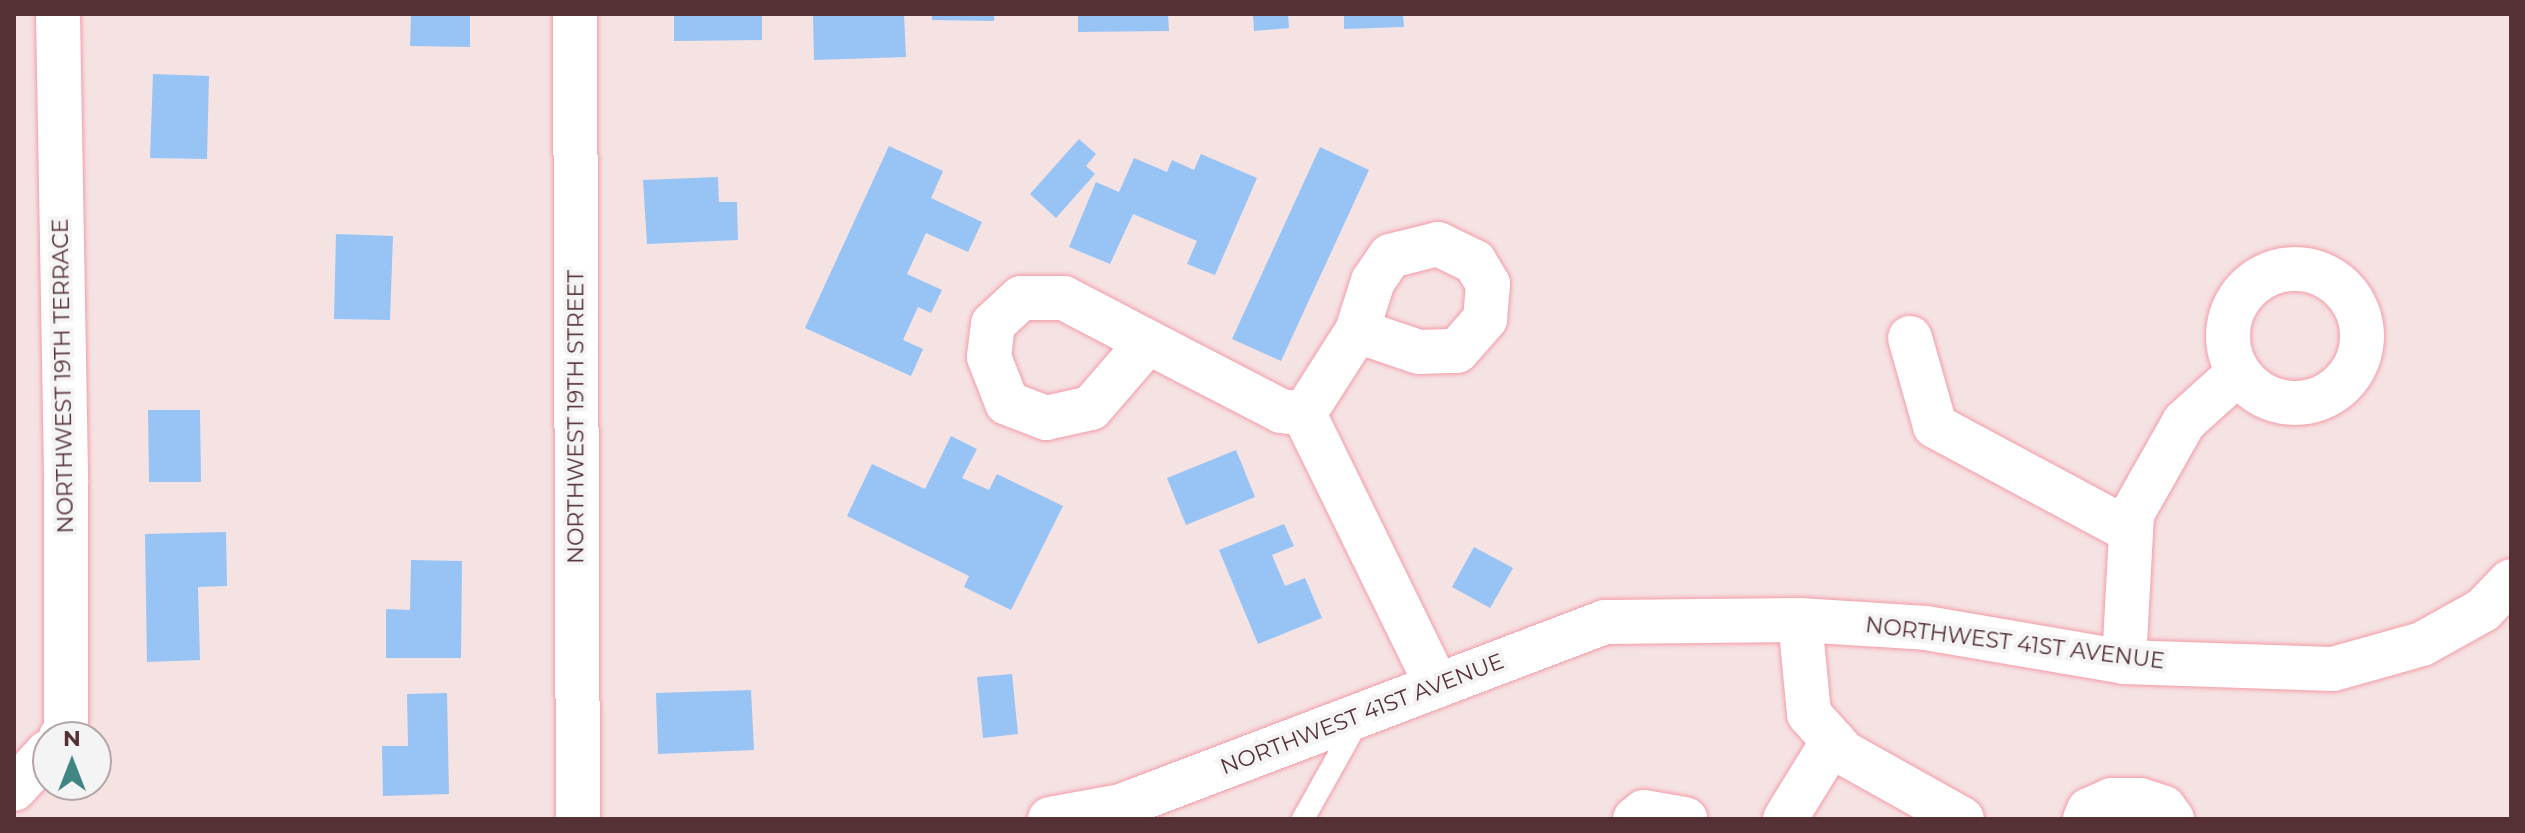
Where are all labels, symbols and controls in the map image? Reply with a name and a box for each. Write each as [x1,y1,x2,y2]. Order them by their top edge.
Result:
street label: NORTHWEST 19TH TERRACE [47,218,79,534]
street label: NORTHWEST 19TH STREET [563,270,589,564]
street label: NORTHWEST 41ST AVENUE [1864,612,2166,674]
street label: NORTHWEST 41ST AVENUE [1217,648,1507,780]
north arrow [32,721,112,801]
text: N [63,725,81,752]

